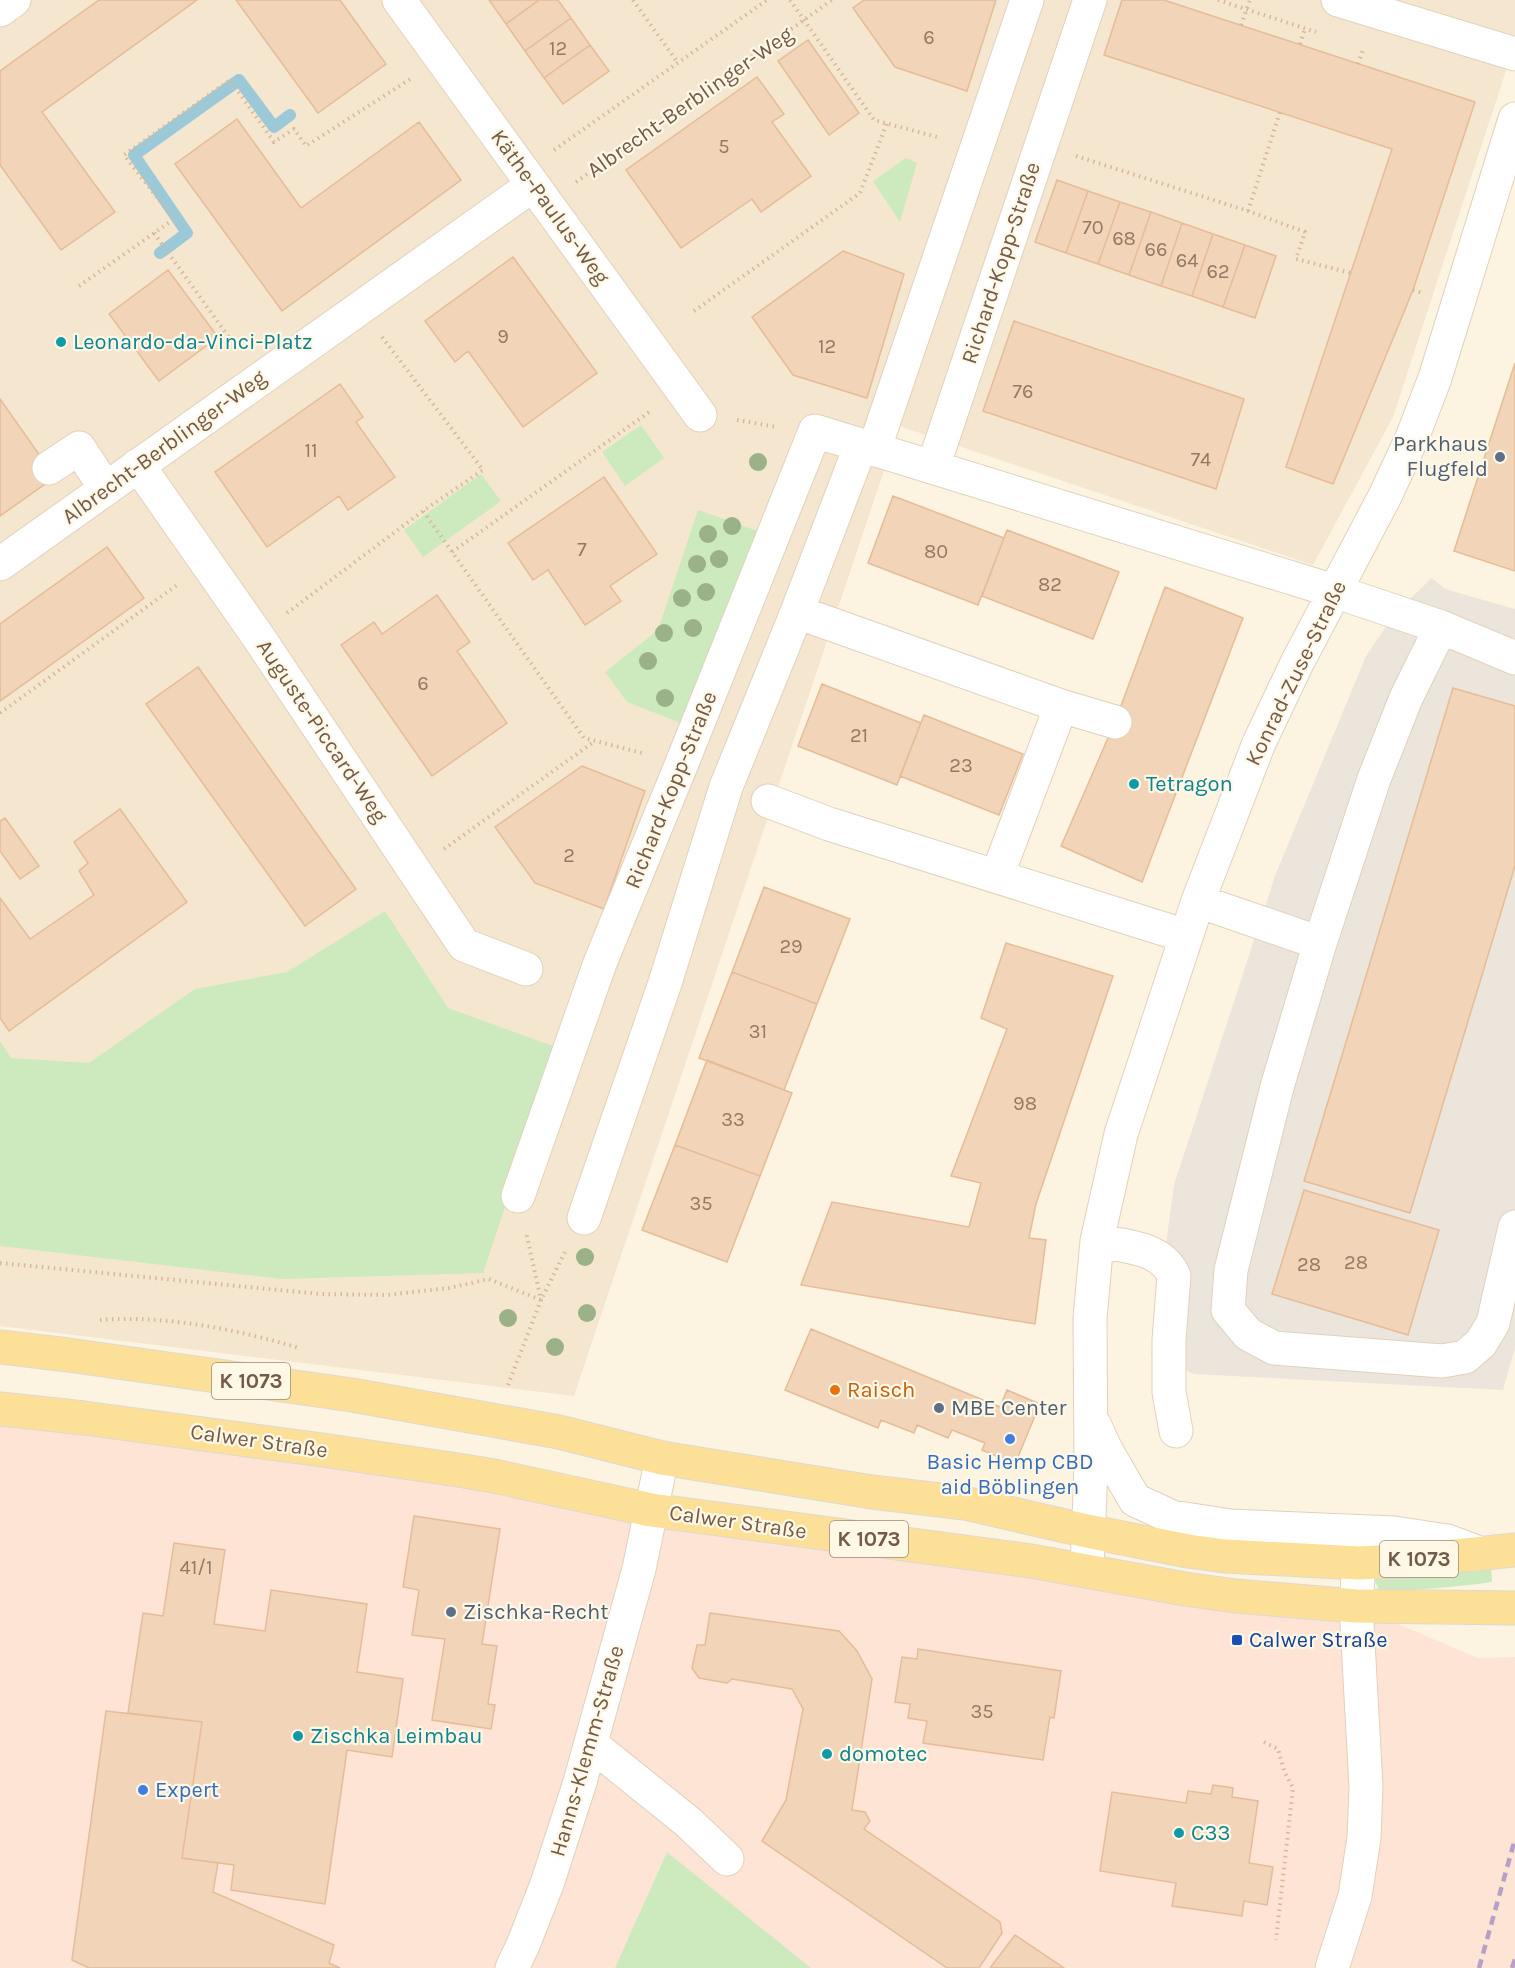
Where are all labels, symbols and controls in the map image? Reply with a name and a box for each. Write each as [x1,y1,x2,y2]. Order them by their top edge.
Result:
street label: Albrecht-Berblinger-Weg [582,21,799,183]
house number: 6 [923,26,935,49]
house number: 12 [549,37,567,60]
street label: Käthe-Paulus-Weg [485,125,615,290]
house number: 5 [718,135,730,158]
street label: Richard-Kopp-Straße [956,159,1046,367]
house number: 70 [1082,216,1104,239]
house number: 68 [1112,227,1136,250]
house number: 66 [1145,238,1167,261]
house number: 64 [1176,249,1198,272]
house number: 62 [1206,260,1230,283]
house number: 9 [497,325,509,348]
place label: Leonardo-da-Vinci-Platz [73,329,312,355]
marker: Leonardo-da-Vinci-Platz [54,335,68,349]
house number: 12 [818,335,836,358]
street label: Albrecht-Berblinger-Weg [57,364,271,530]
house number: 76 [1013,380,1033,403]
place label: Parkhaus Flugfeld [1393,431,1488,482]
house number: 11 [304,439,318,462]
house number: 74 [1191,448,1211,471]
marker: Parkhaus Flugfeld [1493,450,1507,464]
house number: 7 [577,538,587,561]
house number: 80 [924,540,948,563]
house number: 82 [1038,573,1062,596]
street label: Konrad-Zuse-Straße [1240,576,1352,770]
street label: Auguste-Piccard-Weg [251,634,393,828]
house number: 6 [417,672,429,695]
street label: Richard-Kopp-Straße [619,687,723,893]
house number: 21 [850,724,868,747]
house number: 23 [949,754,973,777]
place label: Tetragon [1146,771,1233,797]
marker: Tetragon [1127,777,1141,791]
house number: 2 [563,844,575,867]
house number: 29 [779,935,803,958]
house number: 31 [749,1020,767,1043]
house number: 98 [1013,1092,1037,1115]
house number: 33 [721,1108,745,1131]
house number: 35 [689,1192,713,1215]
house number: 28 [1344,1251,1368,1274]
house number: 28 [1297,1253,1321,1276]
road number: K 1073 [212,1363,290,1399]
place label: Raisch [847,1377,915,1403]
marker: Raisch [828,1383,842,1397]
place label: MBE Center [951,1395,1067,1421]
marker: MBE Center [932,1401,946,1415]
street label: Calwer Straße [189,1418,329,1464]
marker: Basic Hemp CBD aid Böblingen [1003,1432,1017,1446]
place label: Basic Hemp CBD aid Böblingen [927,1449,1093,1500]
street label: Calwer Straße [668,1499,808,1545]
road number: K 1073 [830,1521,908,1557]
road number: K 1073 [1380,1541,1458,1577]
house number: 41/1 [179,1556,213,1579]
place label: Zischka-Recht [463,1599,609,1625]
marker: Zischka-Recht [444,1605,458,1619]
place label: Calwer Straße [1249,1627,1388,1653]
marker: Calwer Straße [1230,1633,1244,1647]
street label: Hanns-Klemm-Straße [544,1642,630,1860]
house number: 35 [970,1700,994,1723]
place label: Zischka Leimbau [310,1723,483,1749]
marker: Zischka Leimbau [291,1729,305,1743]
place label: domotec [839,1741,928,1767]
marker: domotec [820,1747,834,1761]
place label: Expert [155,1777,219,1803]
marker: Expert [136,1783,150,1797]
place label: C33 [1191,1820,1230,1846]
marker: C33 [1172,1826,1186,1840]

